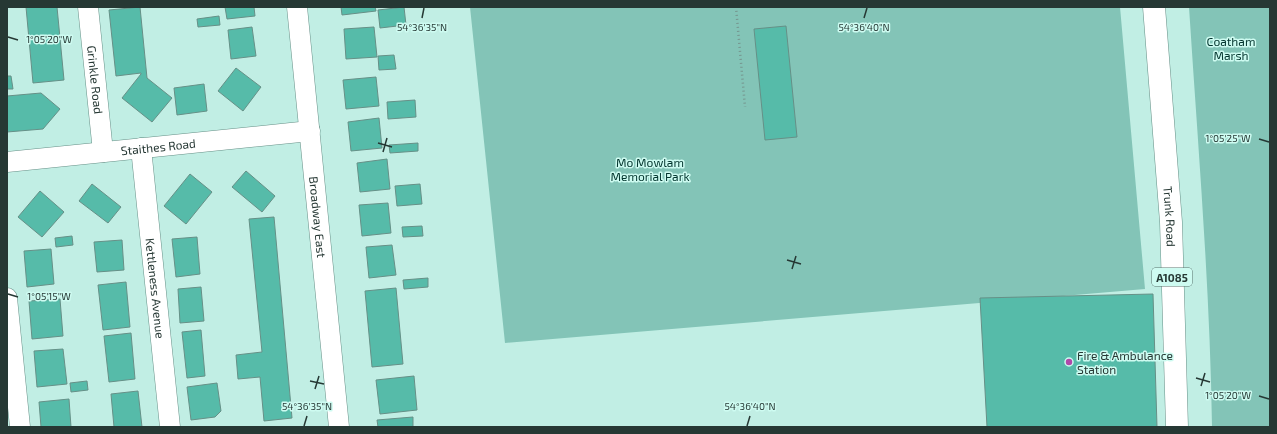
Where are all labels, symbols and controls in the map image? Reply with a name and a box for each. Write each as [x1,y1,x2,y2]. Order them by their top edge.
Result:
text: 54°36'35"N [397,21,447,33]
text: 54°36'40"N [838,21,890,33]
text: 1°05'20"W [26,33,72,45]
park label: Coatham Marsh [1207,34,1255,62]
street label: Grinkle Road [85,45,106,115]
text: 1°05'25"W [1205,132,1251,144]
street label: Staithes Road [120,136,196,157]
park label: Mo Mowlam Memorial Park [610,155,690,183]
street label: Broadway East [307,176,329,259]
street label: Trunk Road [1161,185,1179,247]
street label: Kettleness Avenue [143,237,168,339]
road number: A1085 [1152,268,1192,286]
text: 1°05'15"W [27,290,71,302]
place label: Fire & Ambulance Station [1077,348,1173,376]
marker: Fire & Ambulance Station [1064,357,1074,367]
text: 1°05'20"W [1205,389,1251,401]
text: 54°36'35"N [282,400,332,412]
text: 54°36'40"N [724,400,776,412]

